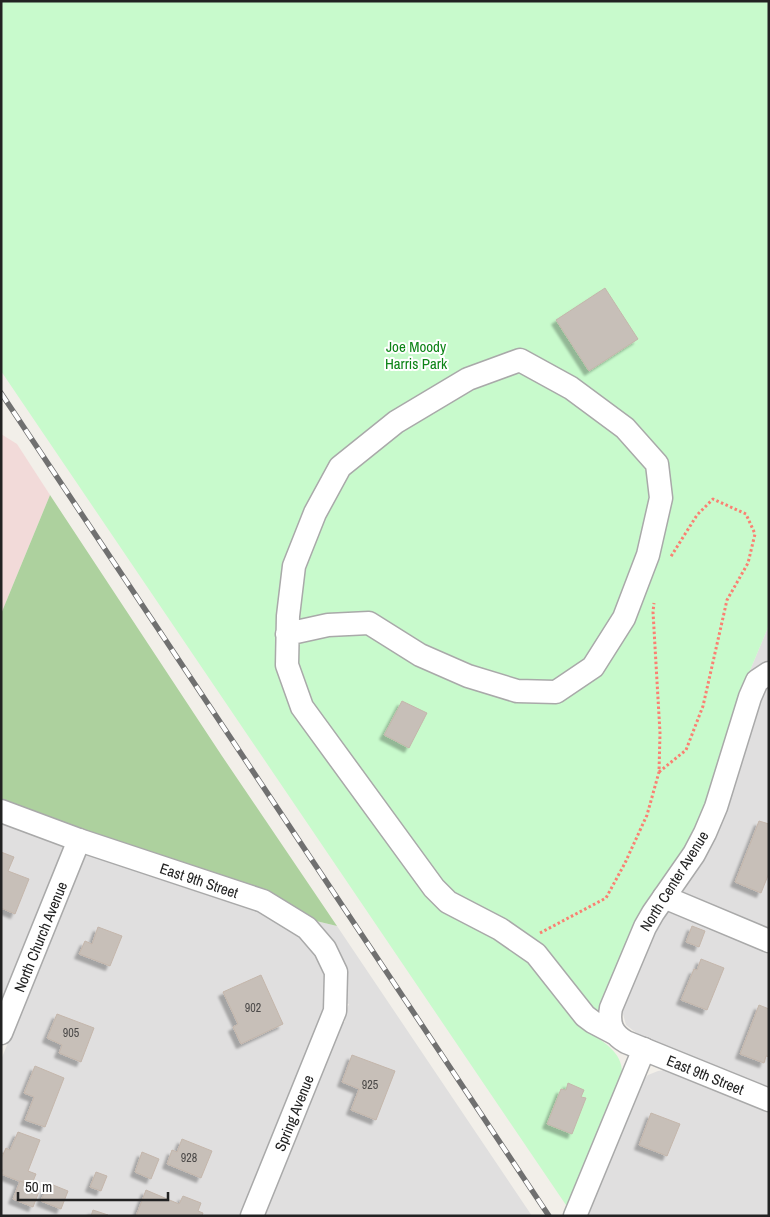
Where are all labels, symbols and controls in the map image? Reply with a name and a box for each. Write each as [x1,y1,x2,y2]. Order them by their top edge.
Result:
park label: Joe Moody Harris Park [385,336,448,374]
street label: North Center Avenue [635,827,713,935]
street label: East 9th Street [157,857,242,903]
street label: North Church Avenue [8,878,72,995]
house number: 902 [245,1000,261,1016]
house number: 905 [63,1025,80,1041]
street label: East 9th Street [664,1049,748,1100]
street label: Spring Avenue [269,1072,319,1154]
house number: 925 [362,1077,379,1093]
house number: 928 [181,1150,197,1166]
scale bar [18,1170,168,1202]
text: 50 m [25,1176,52,1197]

